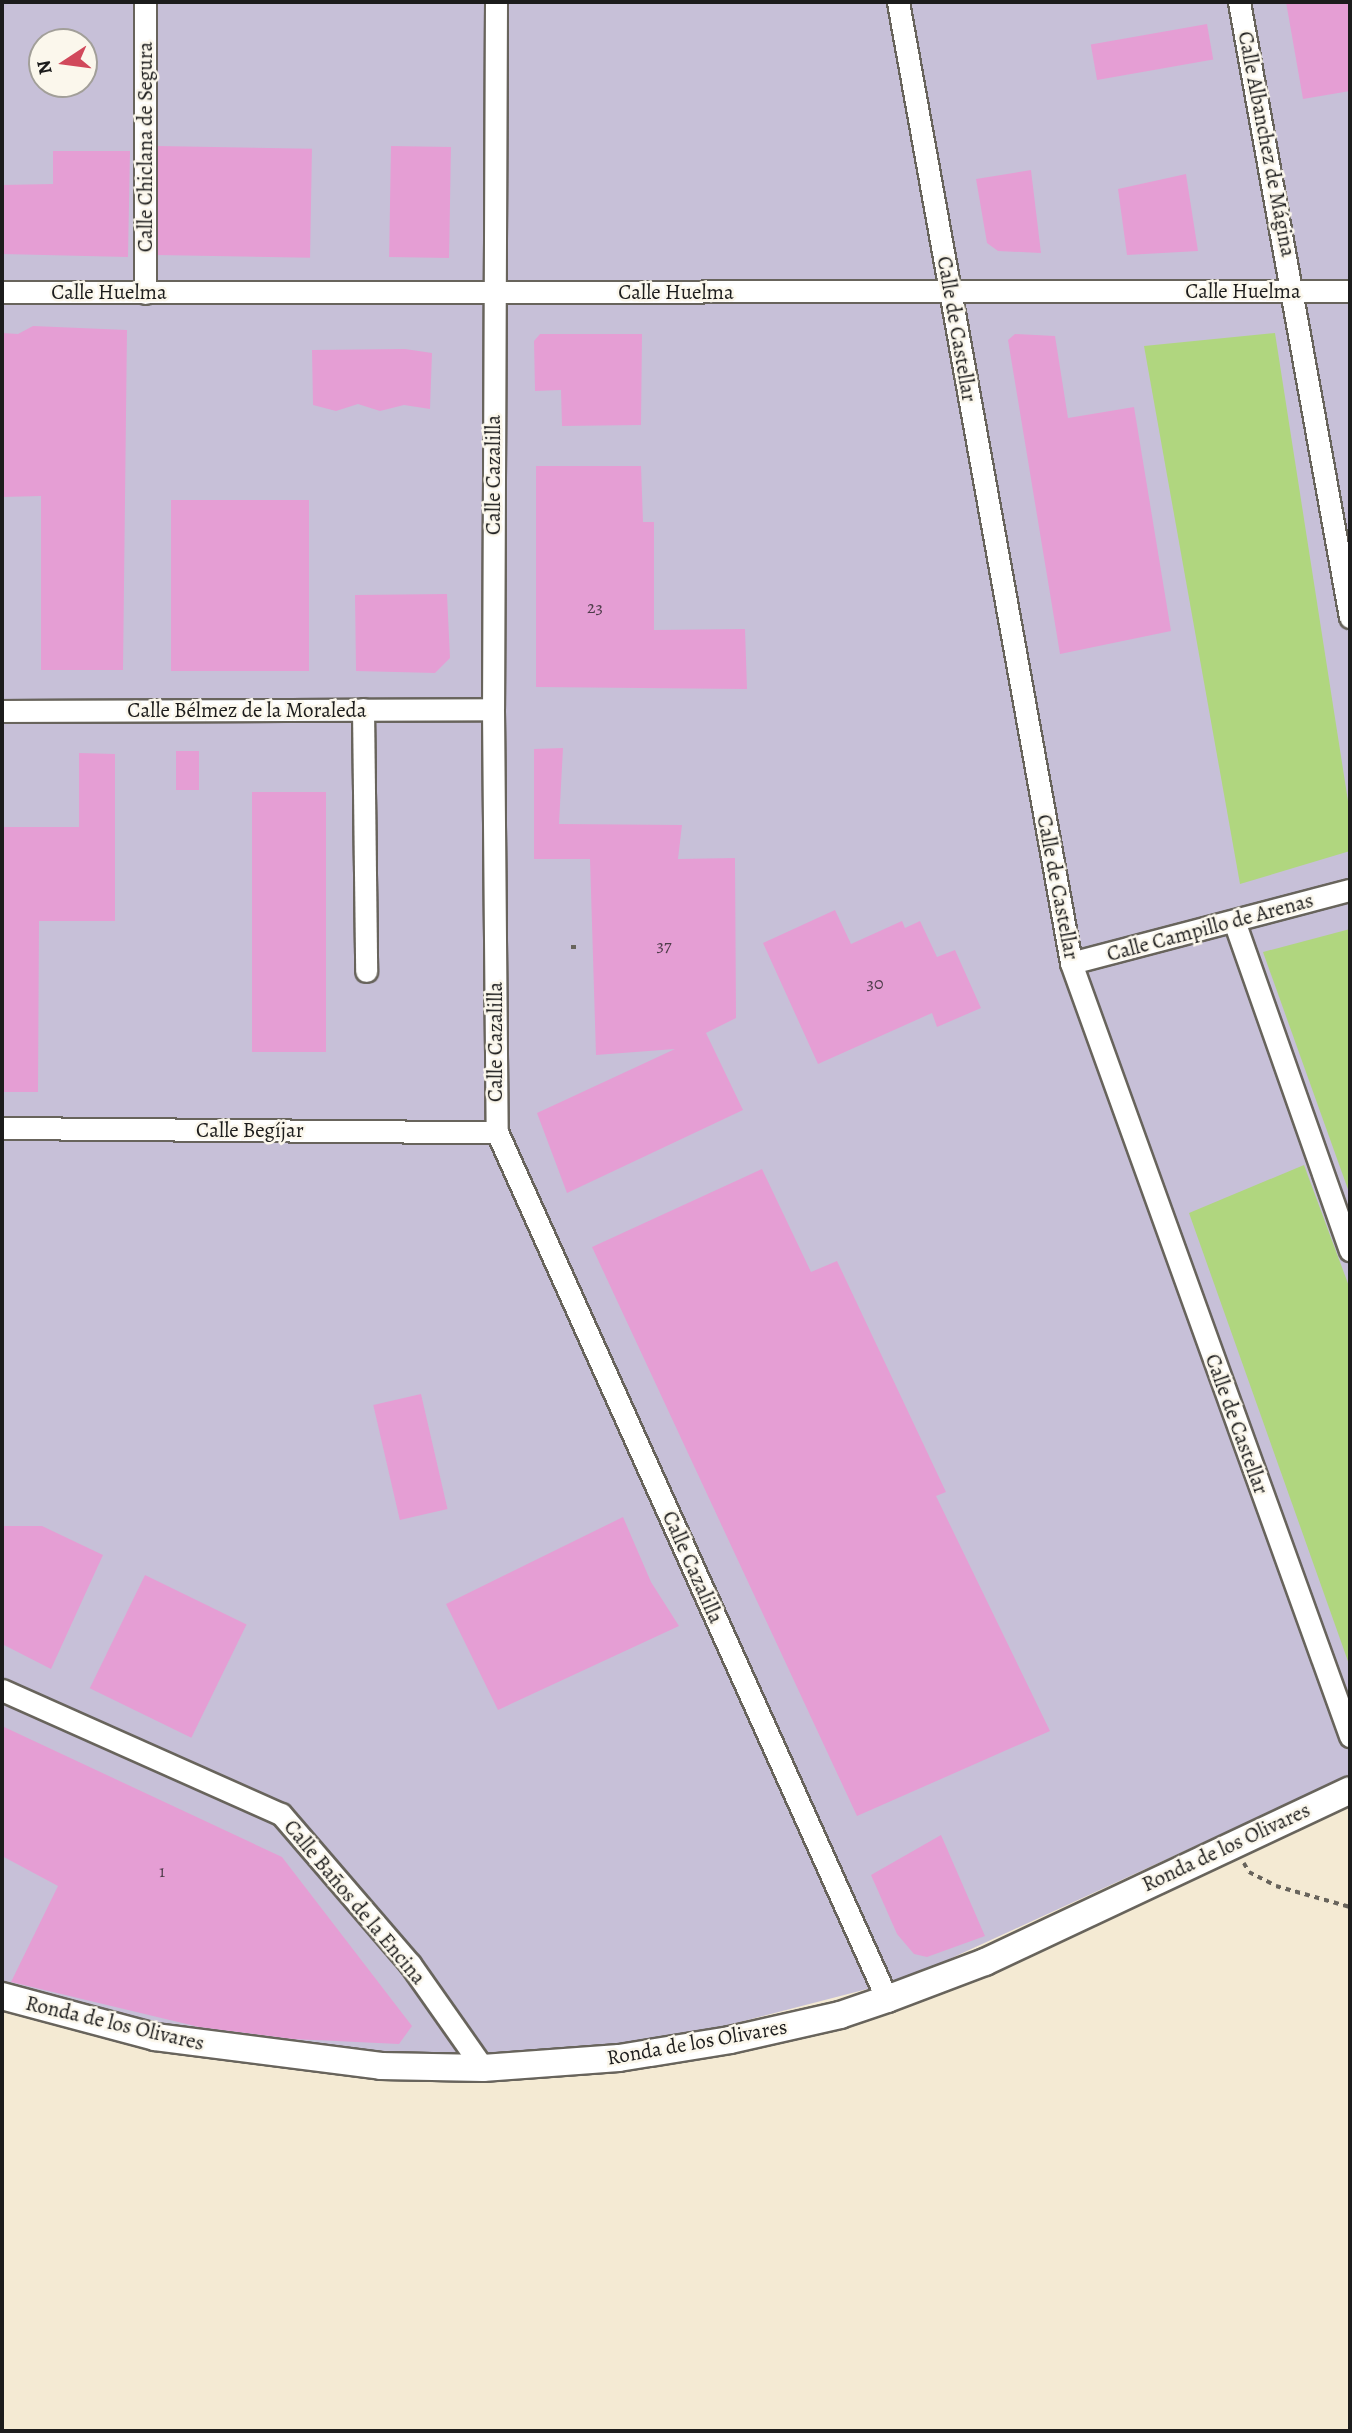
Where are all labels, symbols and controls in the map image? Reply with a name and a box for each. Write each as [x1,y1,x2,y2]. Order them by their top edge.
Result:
north arrow [28,28,98,98]
street label: Calle Albanchez de Mágina [1233,29,1301,259]
street label: Calle Chiclana de Segura [132,42,158,252]
text: N [30,58,59,77]
street label: Calle de Castellar [932,254,982,404]
street label: Calle Huelma [1185,278,1301,304]
street label: Calle Huelma [51,279,167,305]
street label: Calle Huelma [618,279,734,305]
street label: Calle Cazalilla [480,415,506,535]
house number: 23 [587,596,603,618]
street label: Calle Bélmez de la Moraleda [127,697,367,723]
street label: Calle de Castellar [1032,812,1084,962]
street label: Calle Campillo de Arenas [1104,887,1316,967]
house number: 37 [656,934,672,956]
house number: 30 [866,972,884,994]
street label: Calle Cazalilla [482,982,508,1102]
street label: Calle Begíjar [196,1117,304,1143]
street label: Calle de Castellar [1200,1350,1274,1498]
street label: Calle Cazalilla [657,1507,729,1627]
street label: Ronda de los Olivares [1138,1797,1314,1897]
street label: Calle Baños de la Encina [279,1815,431,1989]
house number: 1 [159,1860,165,1882]
street label: Ronda de los Olivares [23,1990,207,2056]
street label: Ronda de los Olivares [605,2014,789,2070]

